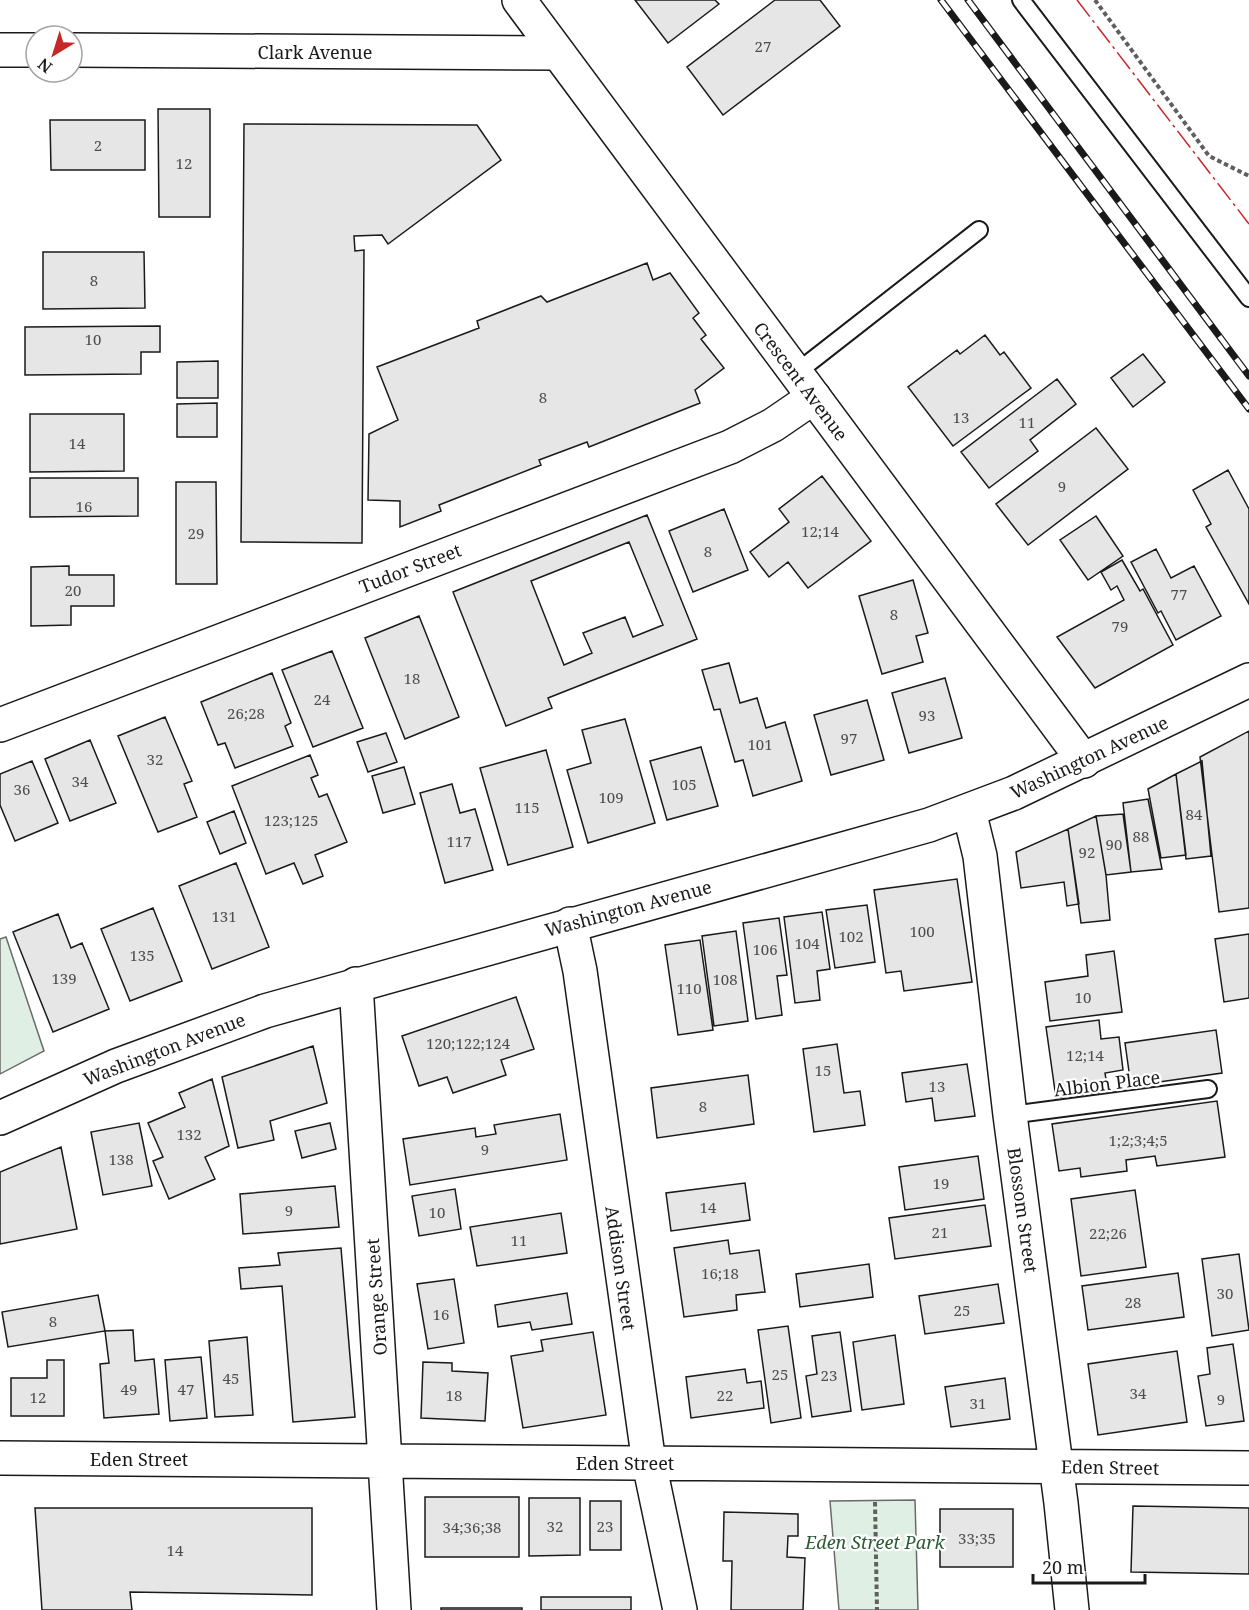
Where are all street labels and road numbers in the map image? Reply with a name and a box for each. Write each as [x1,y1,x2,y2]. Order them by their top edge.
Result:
street label: Clark Avenue [258,40,372,64]
street label: Crescent Avenue [748,317,854,445]
street label: Tudor Street [356,538,464,598]
street label: Washington Avenue [1006,710,1172,804]
street label: Washington Avenue [542,874,714,942]
street label: Washington Avenue [80,1007,248,1091]
street label: Albion Place [1053,1065,1161,1101]
street label: Blossom Street [1002,1146,1044,1274]
street label: Addison Street [600,1204,642,1332]
street label: Orange Street [360,1238,392,1356]
street label: Eden Street [90,1447,188,1471]
street label: Eden Street [576,1451,674,1475]
street label: Eden Street [1061,1454,1159,1480]

